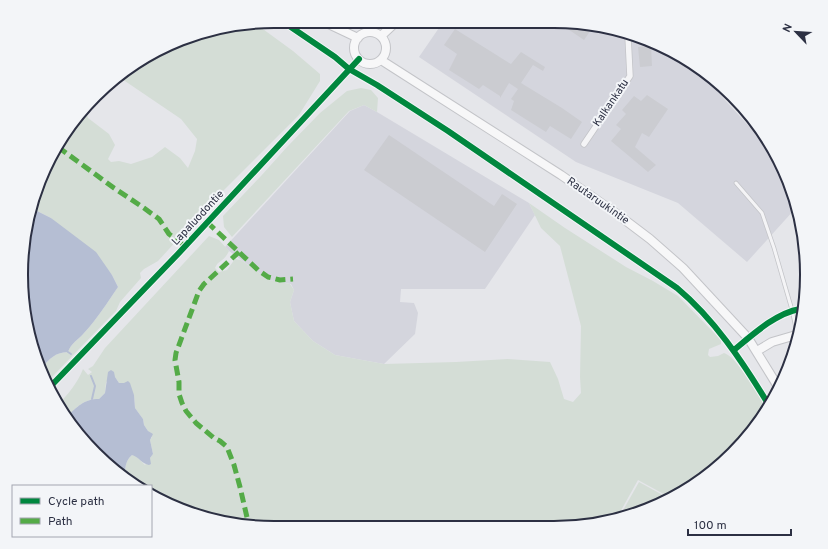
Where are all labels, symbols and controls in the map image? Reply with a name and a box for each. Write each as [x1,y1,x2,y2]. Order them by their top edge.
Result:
north arrow [776,12,816,52]
text: N [780,22,796,35]
street label: Kalkankatu [590,76,632,130]
street label: Rautaruukintie [564,174,632,228]
street label: Lapaluodontie [169,187,227,249]
legend [12,485,152,537]
text: Cycle path [48,494,105,510]
scale bar [688,511,791,537]
text: Path [48,514,73,530]
text: 100 m [694,518,727,534]

